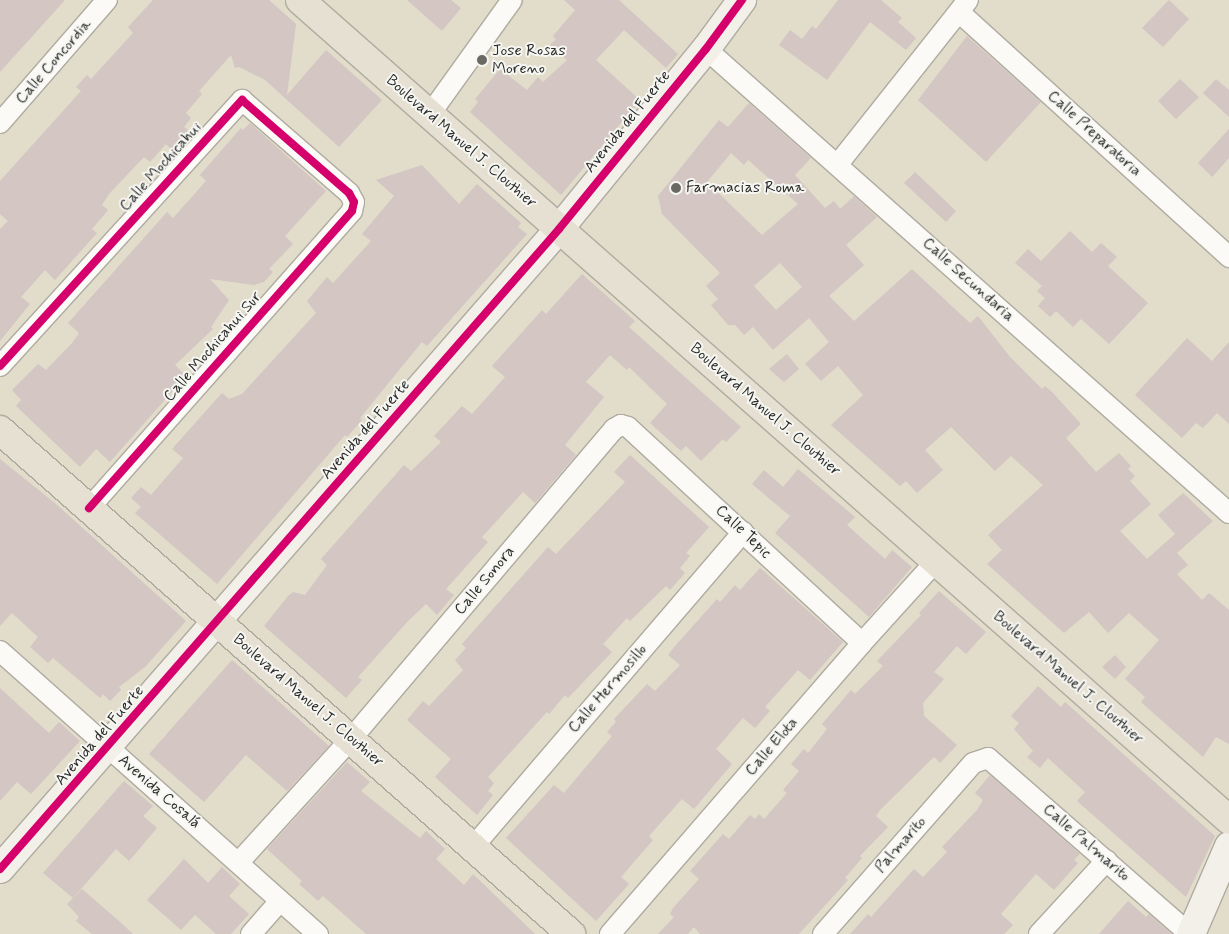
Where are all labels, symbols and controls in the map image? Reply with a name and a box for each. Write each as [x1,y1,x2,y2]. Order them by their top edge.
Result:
street label: Calle Concordia [12,16,96,108]
place label: Jose Rosas Moreno [492,41,563,79]
marker: Jose Rosas Moreno [476,54,488,66]
street label: Avenida del Fuerte [581,67,675,177]
street label: Boulevard Manuel J. Clouthier [381,71,541,213]
street label: Calle Preparatoria [1042,85,1146,183]
street label: Calle Mochicahui [116,118,206,216]
place label: Farmacias Roma [686,178,804,198]
marker: Farmacias Roma [670,182,682,194]
street label: Calle Secundaria [918,234,1018,326]
street label: Calle Mochicahui Sur [159,287,267,407]
street label: Boulevard Manuel J. Clouthier [685,339,845,481]
street label: Avenida del Fuerte [318,376,414,484]
street label: Calle Tepic [711,501,775,563]
street label: Calle Sonora [450,542,520,620]
street label: Boulevard Manuel J. Clouthier [988,607,1148,749]
street label: Boulevard Manuel J. Clouthier [228,630,388,772]
street label: Calle Hermosillo [564,640,652,738]
street label: Avenida del Fuerte [52,682,148,790]
street label: Calle Elota [741,713,803,781]
street label: Avenida Cosalá [114,751,204,833]
street label: Calle Palmarito [1039,801,1133,885]
street label: Palmarito [871,813,931,877]

